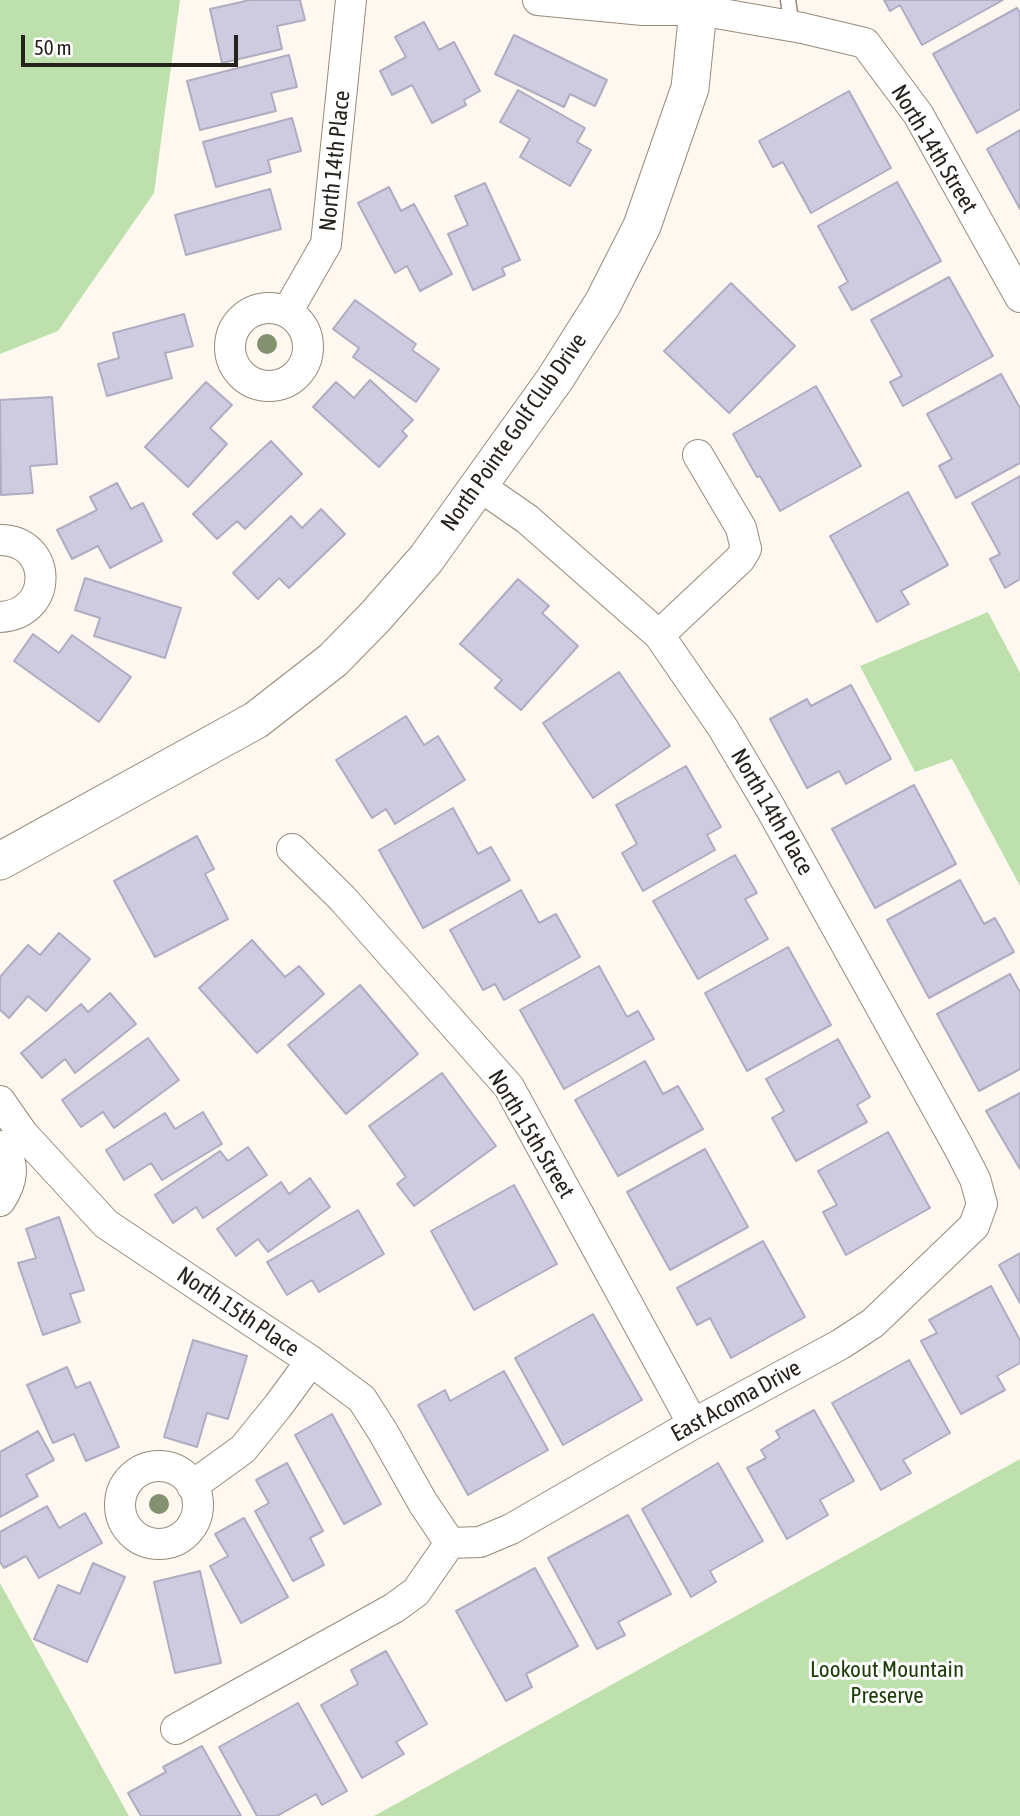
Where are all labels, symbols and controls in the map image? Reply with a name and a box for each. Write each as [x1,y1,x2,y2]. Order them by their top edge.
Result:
scale bar [24,21,242,65]
text: 50 m [34,35,72,59]
street label: North 14th Street [885,80,983,218]
street label: North 14th Place [314,89,356,233]
street label: North Pointe Golf Club Drive [435,328,593,536]
street label: North 14th Place [725,744,819,880]
street label: North 15th Street [482,1065,580,1203]
street label: North 15th Place [172,1261,304,1363]
street label: East Acoma Drive [666,1354,806,1448]
park label: Lookout Mountain Preserve [810,1656,964,1710]

